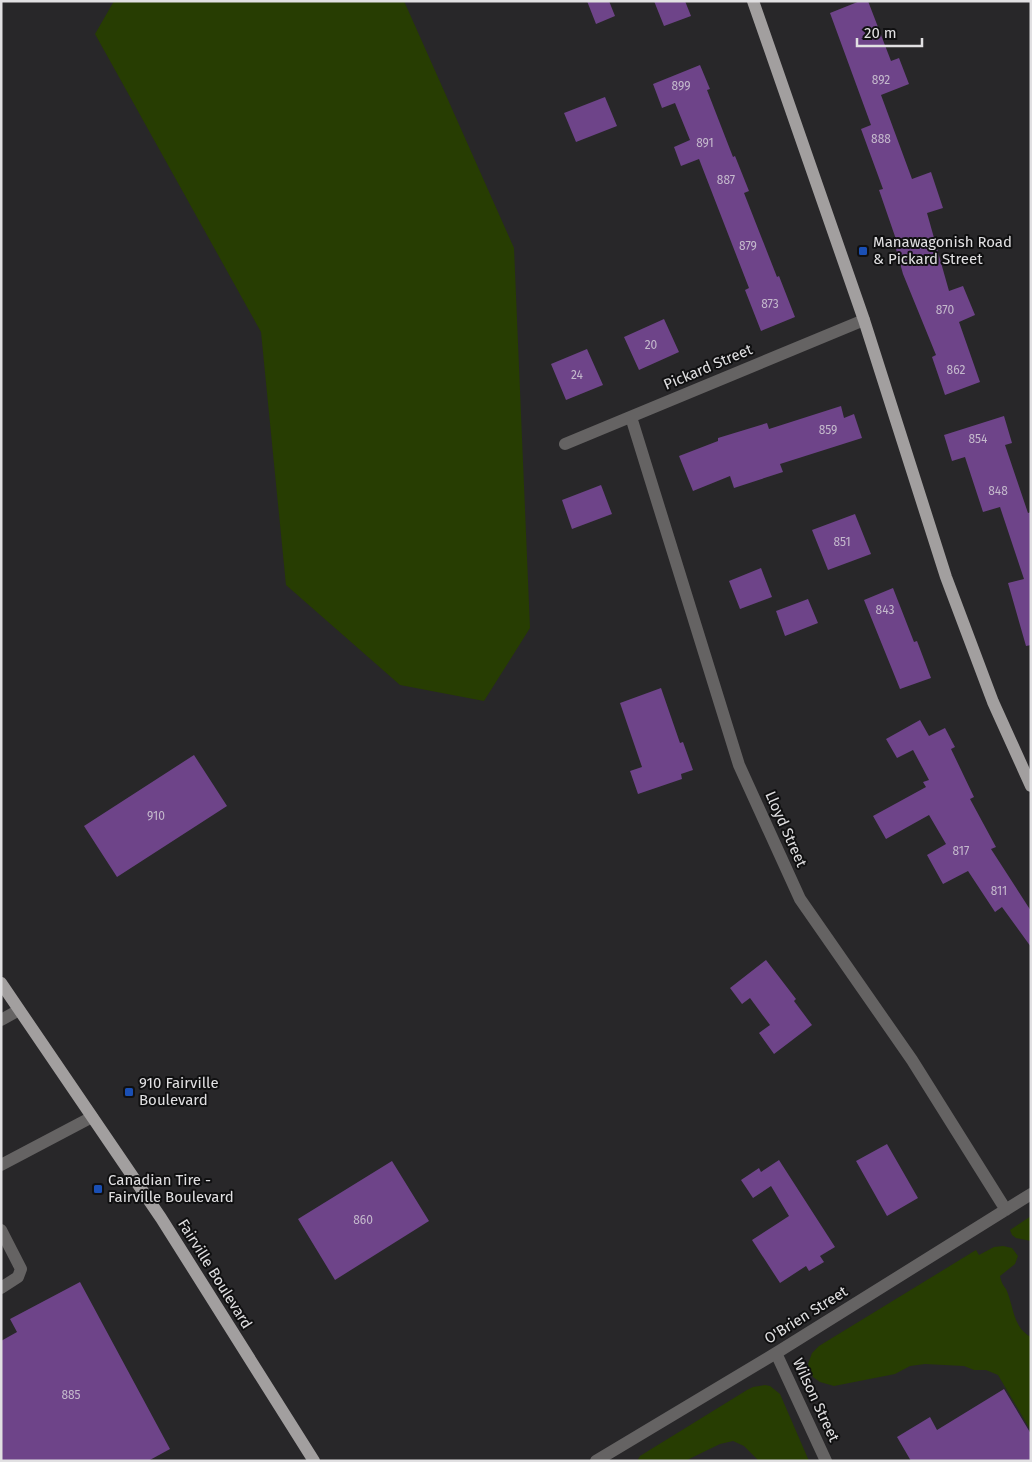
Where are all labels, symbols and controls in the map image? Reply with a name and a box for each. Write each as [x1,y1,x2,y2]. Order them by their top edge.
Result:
scale bar [857,15,922,47]
text: 20 m [864,24,897,42]
house number: 892 [872,73,890,87]
house number: 899 [671,79,691,93]
house number: 888 [871,132,891,146]
house number: 891 [696,136,714,150]
house number: 887 [717,173,735,187]
place label: Manawagonish Road & Pickard Street [873,233,1012,268]
house number: 879 [739,239,757,253]
marker: Manawagonish Road & Pickard Street [857,245,869,257]
house number: 873 [761,297,779,311]
house number: 870 [936,303,954,317]
house number: 20 [645,338,658,352]
street label: Pickard Street [661,340,756,394]
house number: 862 [947,363,965,377]
house number: 24 [571,368,584,382]
house number: 859 [819,423,837,437]
house number: 854 [968,432,988,446]
house number: 848 [988,484,1008,498]
house number: 851 [833,535,851,549]
house number: 843 [876,603,894,617]
street label: Lloyd Street [761,788,811,870]
house number: 910 [147,809,165,823]
house number: 817 [953,844,969,858]
house number: 811 [991,884,1007,898]
place label: 910 Fairville Boulevard [139,1074,219,1109]
marker: 910 Fairville Boulevard [123,1086,135,1098]
place label: Canadian Tire - Fairville Boulevard [108,1171,234,1206]
marker: Canadian Tire - Fairville Boulevard [92,1183,104,1195]
house number: 860 [353,1213,373,1227]
street label: Fairville Boulevard [174,1216,256,1332]
street label: O'Brien Street [761,1282,851,1348]
street label: Wilson Street [789,1355,843,1445]
house number: 885 [61,1388,81,1402]

